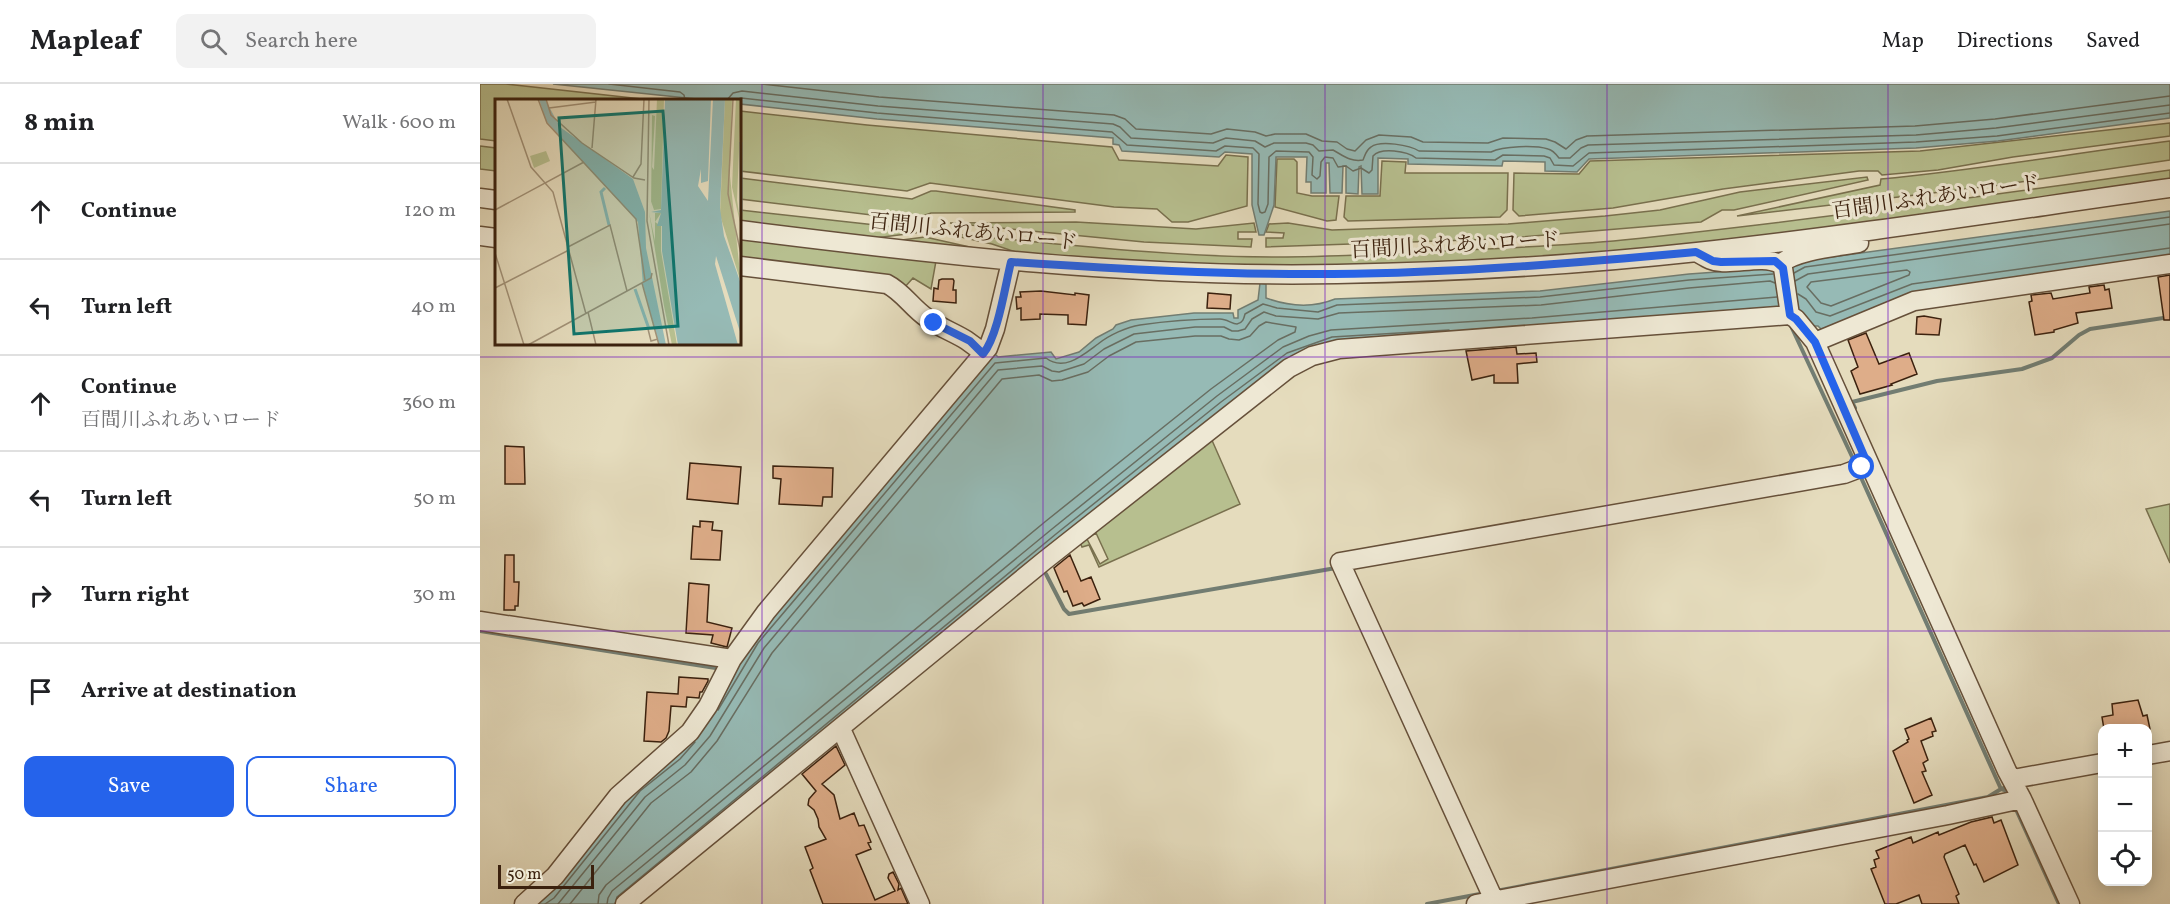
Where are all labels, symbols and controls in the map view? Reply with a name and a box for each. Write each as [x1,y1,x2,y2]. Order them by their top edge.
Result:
search box [176,14,596,68]
text: Mapleaf [30,22,140,61]
icon: search [197,25,230,58]
text: Search here [245,26,358,57]
text: Map [1882,27,1924,56]
text: Directions [1957,27,2053,56]
text: Saved [2086,27,2140,56]
inset map [495,99,741,345]
text: 8 min [24,105,95,141]
text: Walk · 600 m [342,109,456,137]
street label: 百間川ふれあいロード [1830,169,2042,227]
icon: ahead [24,195,57,228]
text: Continue [81,196,177,227]
text: 120 m [404,197,456,225]
street label: 百間川ふれあいロード [867,208,1079,258]
street label: 百間川ふれあいロード [1349,226,1561,266]
icon: left [24,291,57,324]
text: Turn left [81,292,172,323]
text: 40 m [411,293,456,321]
route end [920,309,946,335]
text: Continue [81,372,177,403]
icon: ahead [24,387,57,420]
text: 360 m [402,389,456,417]
text: 百間川ふれあいロード [81,407,281,435]
route start [1848,453,1874,479]
icon: left [24,483,57,516]
text: Turn left [81,484,172,515]
text: 50 m [413,485,456,513]
icon: right [24,579,57,612]
text: Turn right [81,580,189,611]
text: 30 m [412,581,456,609]
icon: arrive [24,675,57,708]
text: Arrive at destination [81,676,297,707]
map controls [2098,724,2152,886]
button: + [2098,724,2152,778]
button: Save [24,756,234,817]
button: Share [246,756,456,817]
button: − [2098,778,2152,832]
button: locate [2098,832,2152,886]
scale bar [498,862,594,890]
text: 50 m [507,864,541,886]

